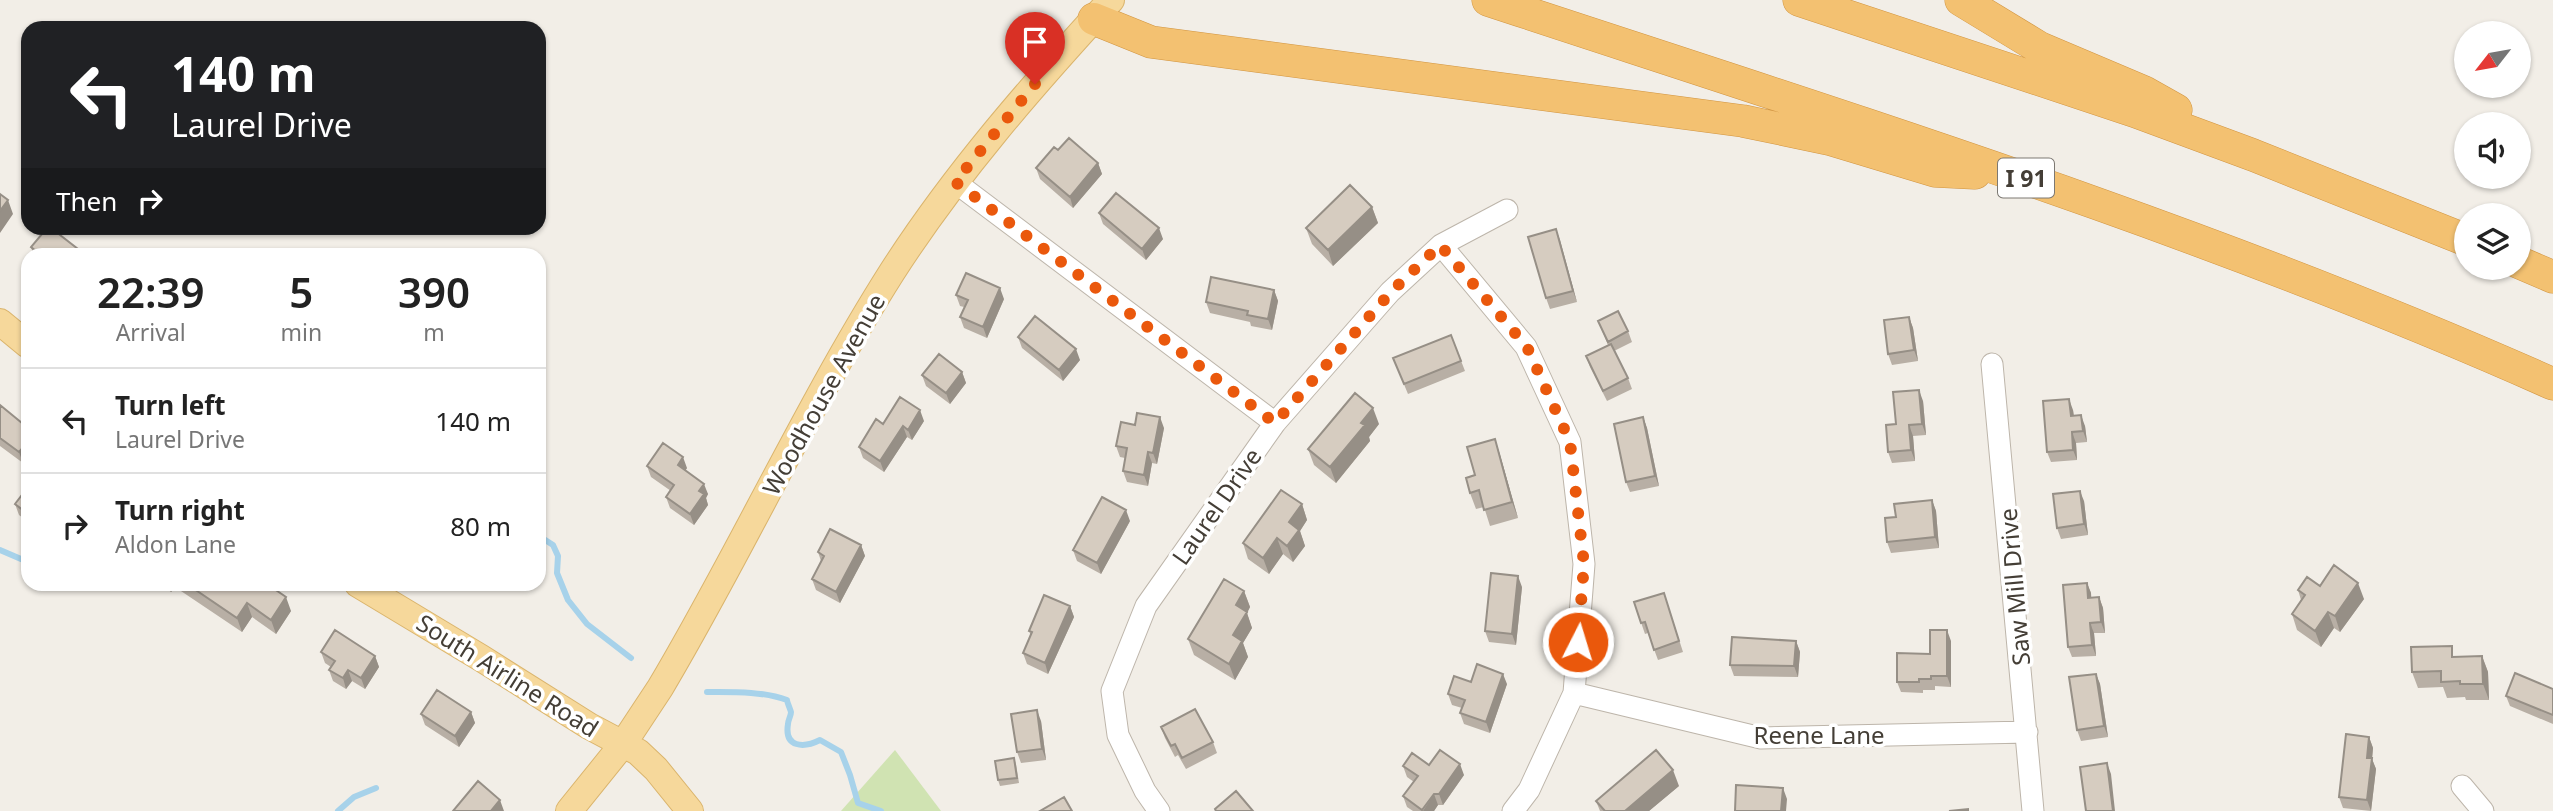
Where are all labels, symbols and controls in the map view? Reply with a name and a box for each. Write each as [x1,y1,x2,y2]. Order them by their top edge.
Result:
pin [1005,12.0,1065,84]
north arrow [2454,21,2530,98]
map controls [2454,21,2531,280]
icon: arrive [1016,23,1054,61]
text: 140 m [171,40,316,106]
icon: left [56,49,147,140]
text: Laurel Drive [171,103,352,146]
button: sound [2454,112,2531,189]
road number: I 91 [1998,158,2054,197]
icon: right [131,182,169,220]
text: Then [56,183,117,219]
button: layers [2454,203,2531,280]
text: 22:39 [97,263,205,320]
text: 5 [289,263,313,320]
text: 390 [398,263,470,320]
street label: Woodhouse Avenue [754,287,892,501]
text: Arrival [116,316,186,348]
text: min [280,316,322,348]
text: m [423,316,445,348]
text: Turn left [115,387,226,423]
icon: left [56,402,94,440]
text: 140 m [435,403,511,439]
text: Laurel Drive [115,423,245,455]
street label: Laurel Drive [1164,441,1268,571]
text: Turn right [115,492,245,528]
icon: right [56,507,94,545]
street label: Saw Mill Drive [1991,507,2037,667]
text: 80 m [450,508,511,544]
text: Aldon Lane [115,528,236,560]
position arrow [1541,605,1615,679]
street label: South Airline Road [411,606,605,744]
street label: Reene Lane [1753,718,1885,751]

